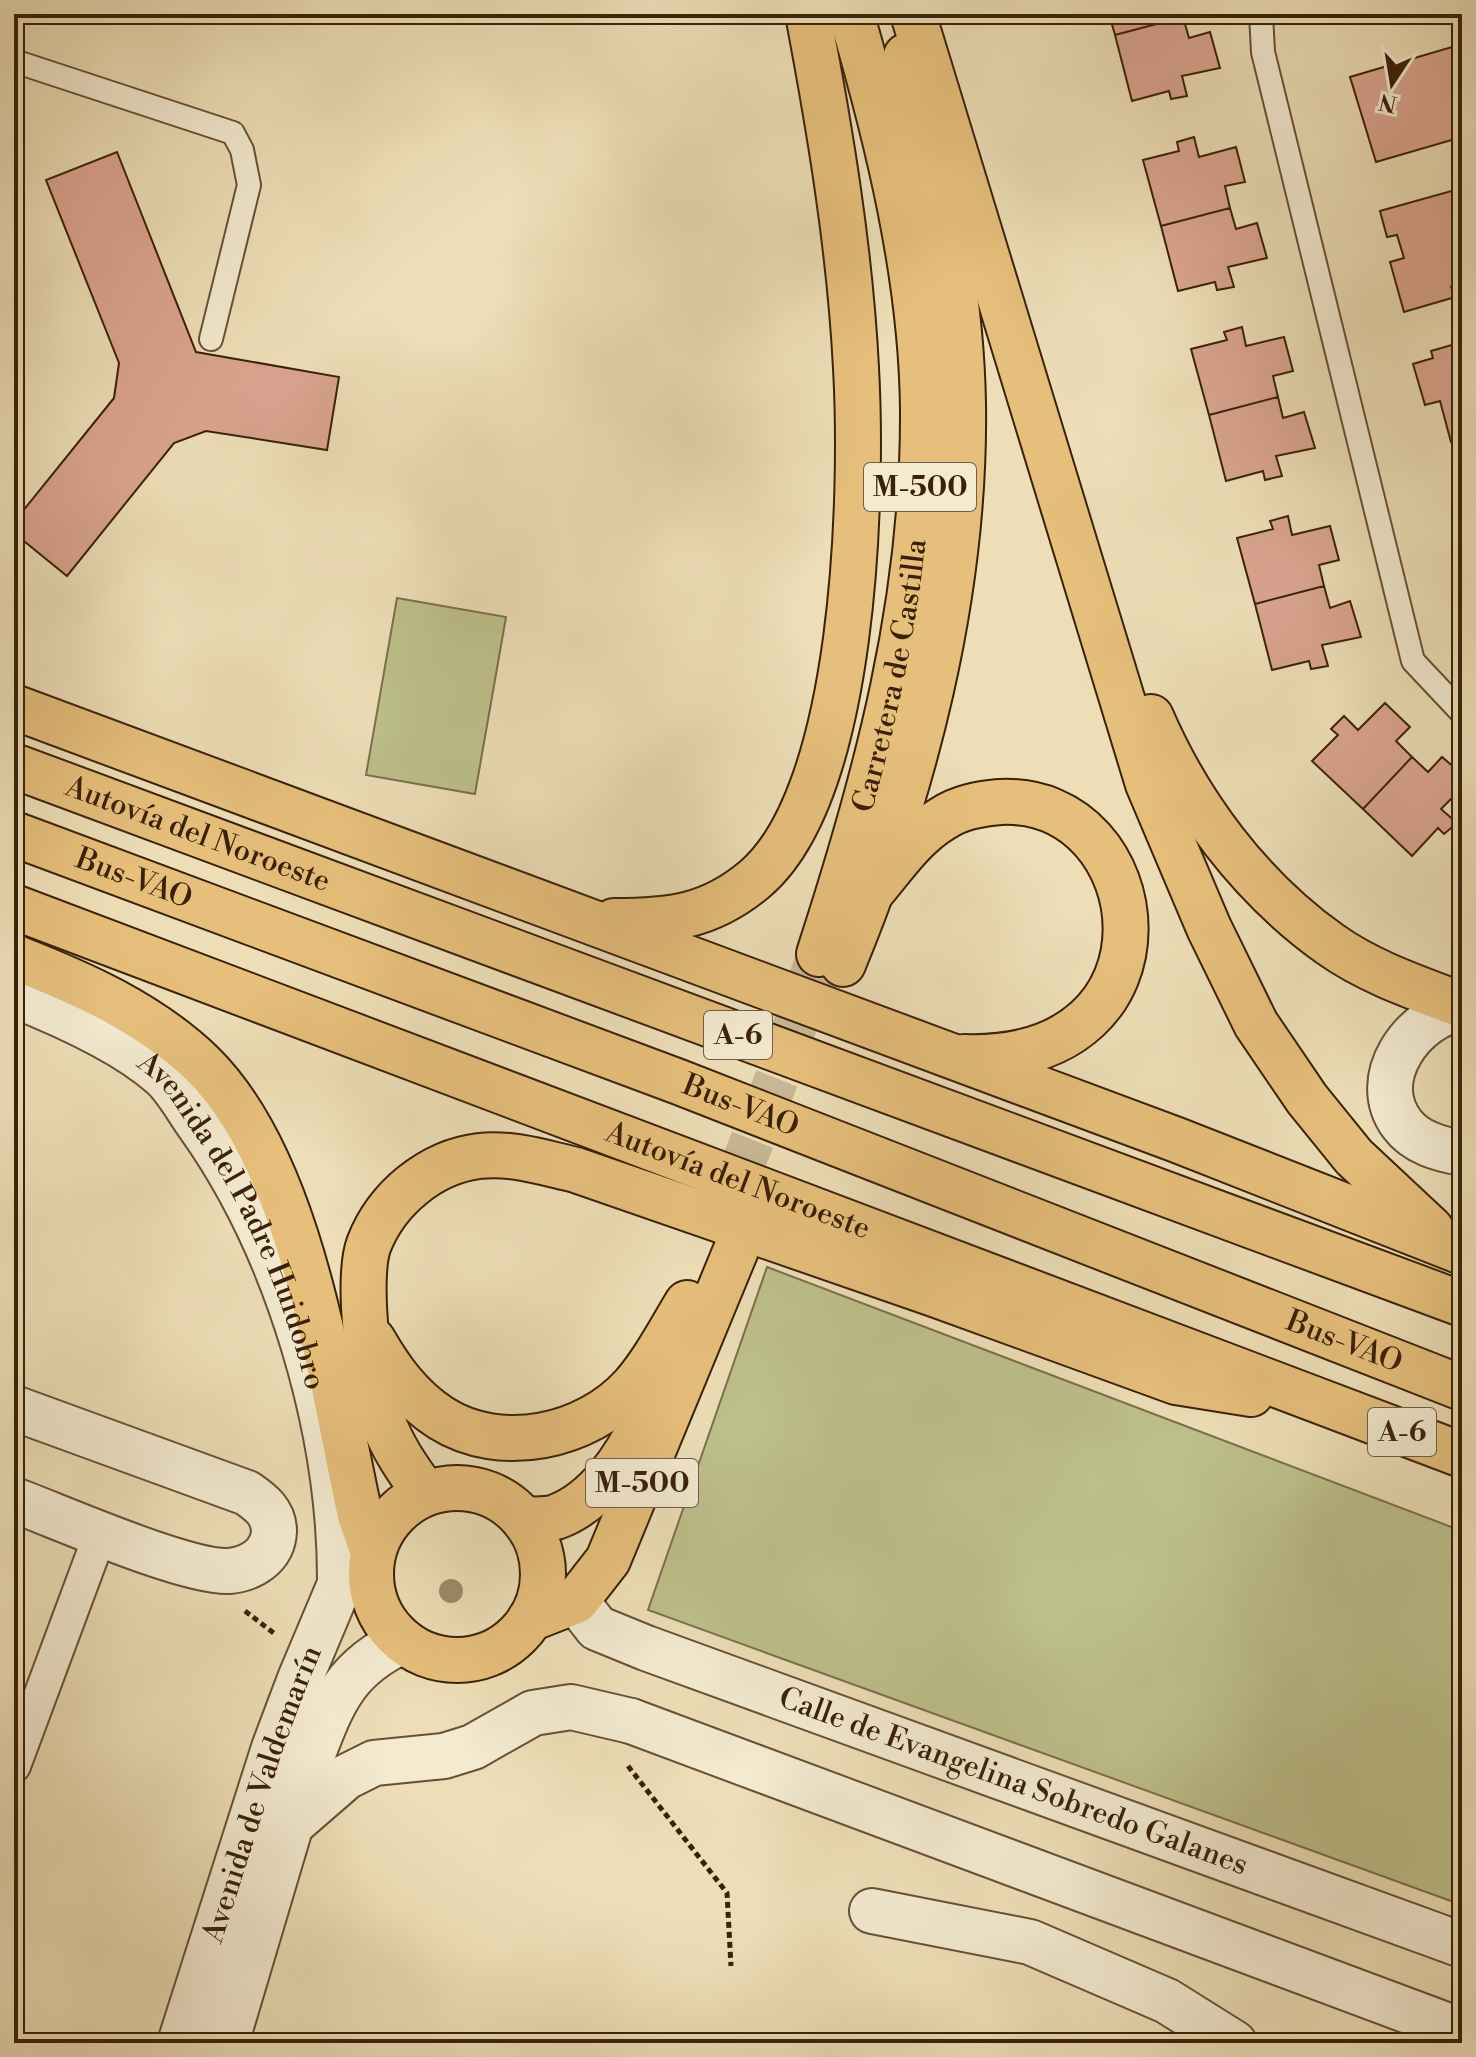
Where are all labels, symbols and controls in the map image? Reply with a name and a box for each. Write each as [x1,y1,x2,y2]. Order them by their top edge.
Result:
north arrow [1352,44,1432,124]
text: N [1376,87,1399,117]
road number: M-500 [864,463,976,511]
street label: Carretera de Castilla [844,536,936,817]
street label: Autovía del Noroeste [59,767,336,901]
street label: Bus-VAO [69,839,198,918]
road number: A-6 [704,1011,772,1059]
street label: Avenida del Padre Huidobro [129,1043,334,1394]
street label: Bus-VAO [676,1066,804,1146]
street label: Autovía del Noroeste [599,1113,876,1248]
street label: Bus-VAO [1280,1302,1408,1382]
road number: A-6 [1368,1408,1436,1456]
road number: M-500 [586,1459,698,1507]
street label: Avenida de Valdemarín [194,1640,331,1948]
street label: Calle de Evangelina Sobredo Galanes [774,1679,1253,1884]

